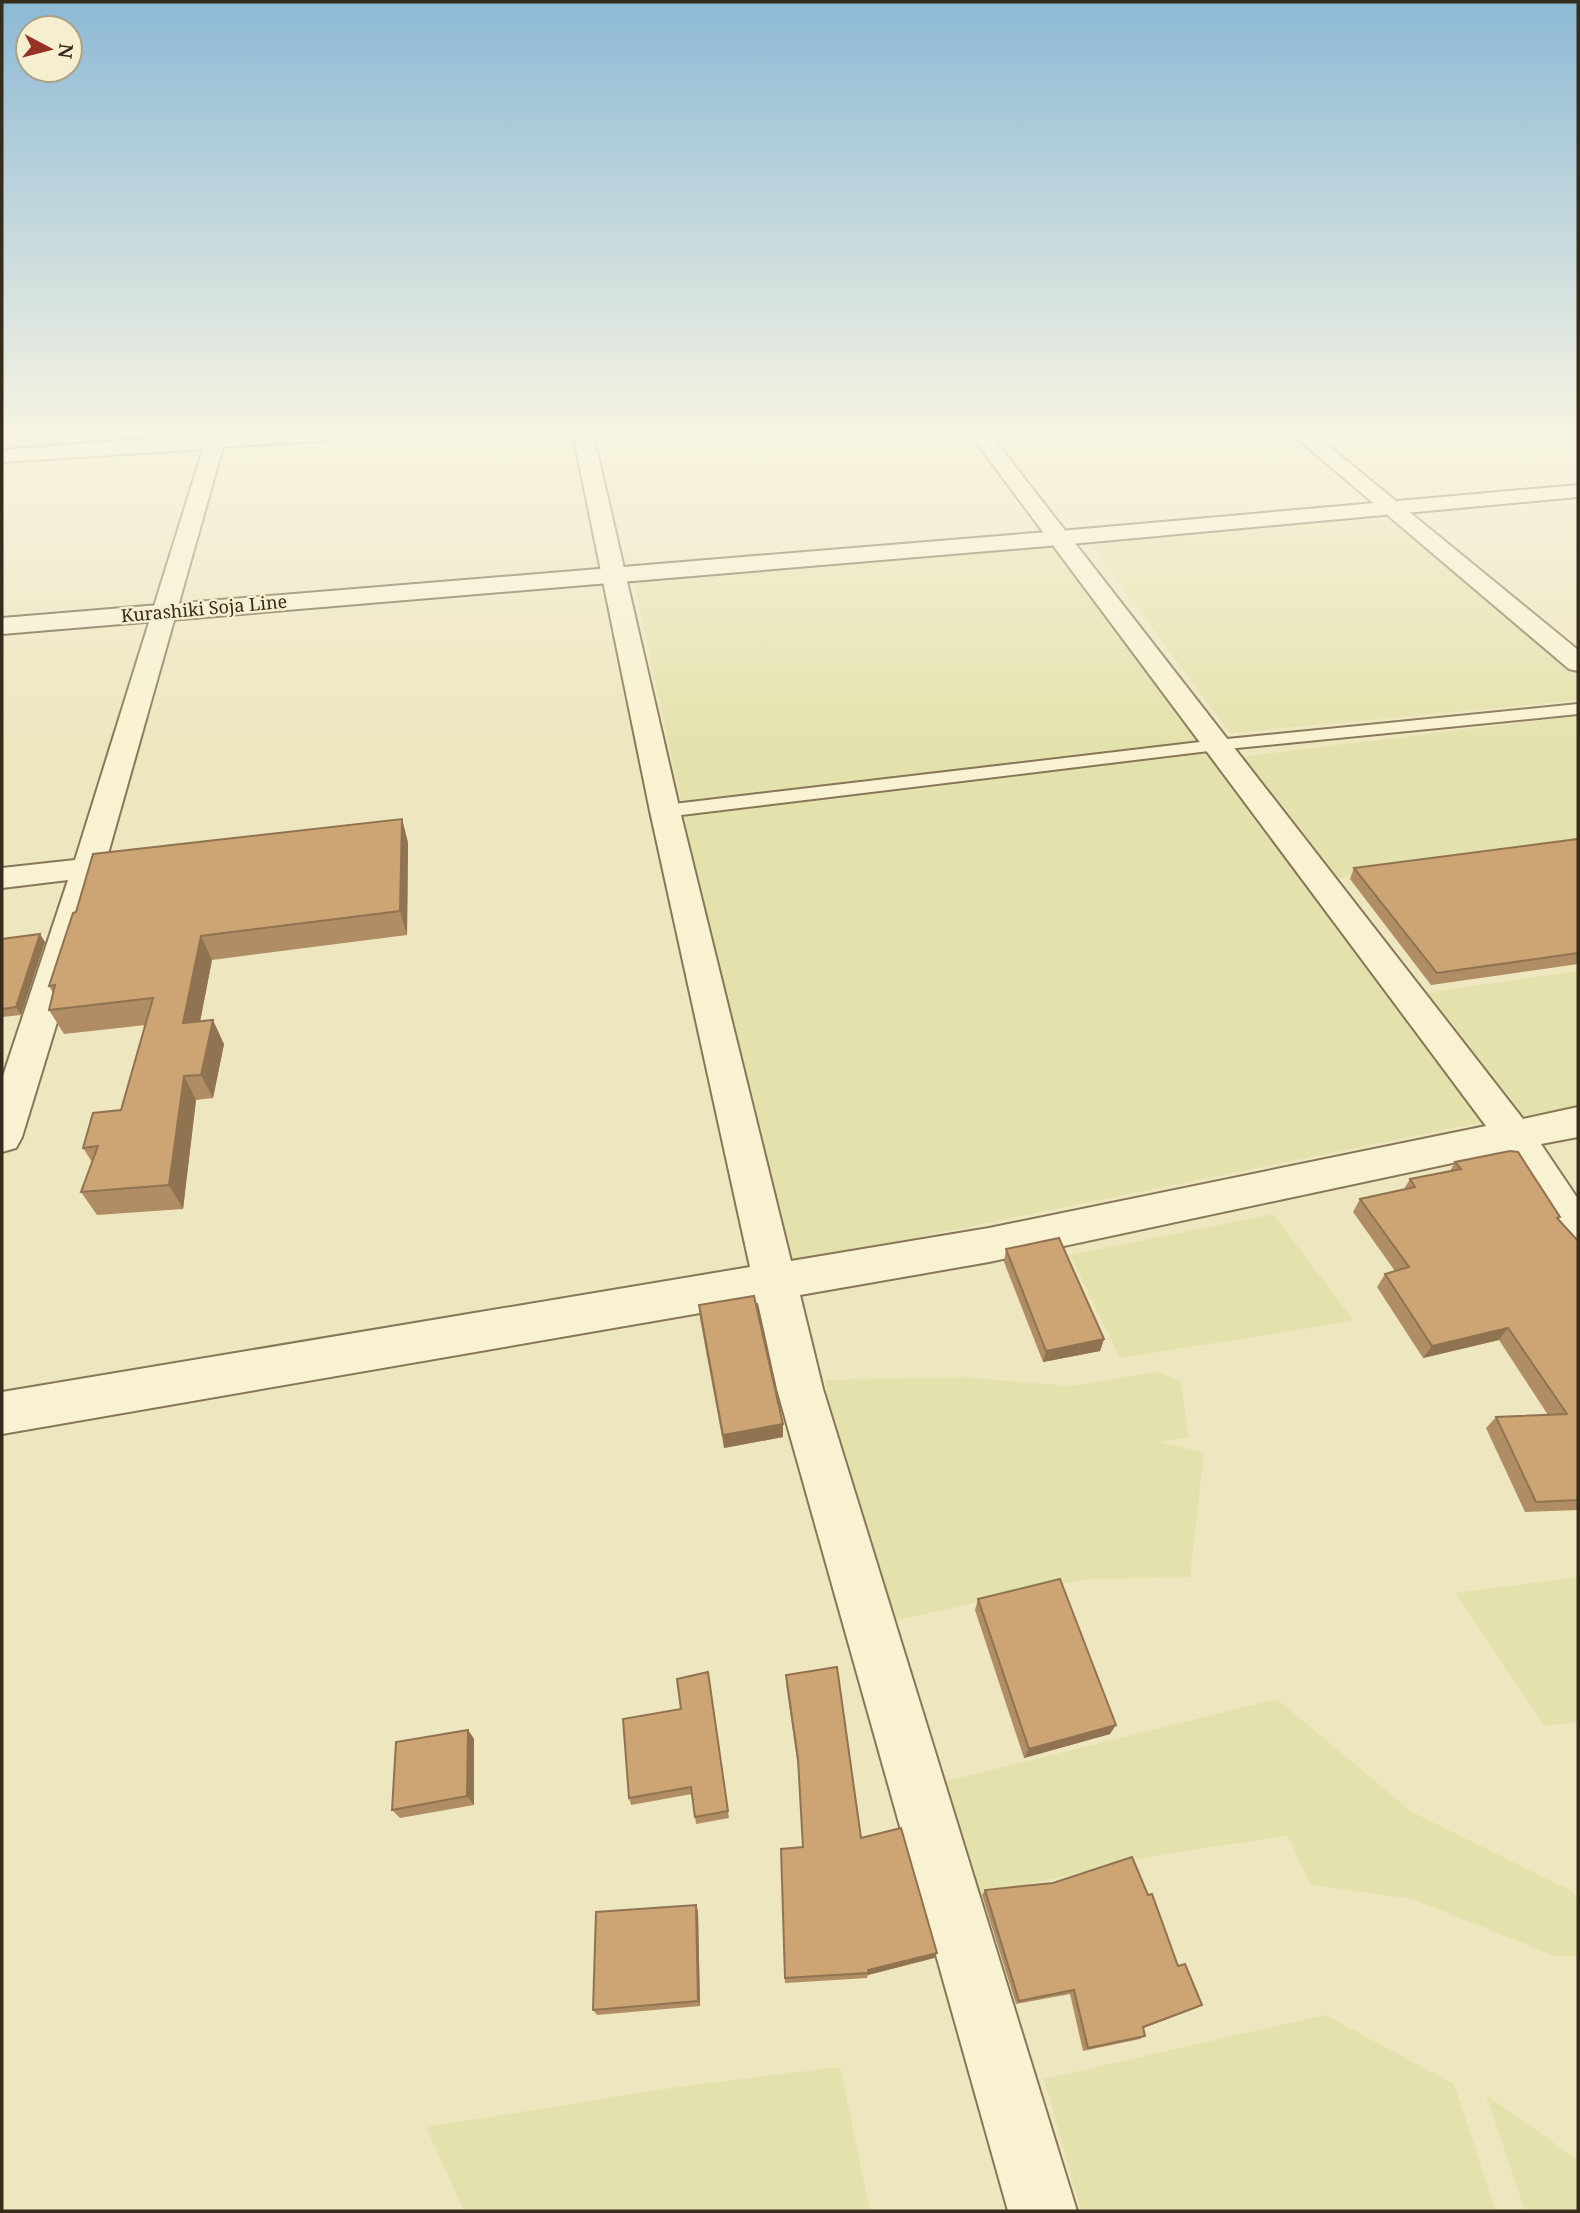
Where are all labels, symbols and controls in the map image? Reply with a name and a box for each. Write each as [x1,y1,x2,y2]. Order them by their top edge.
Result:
north arrow [14,14,84,84]
text: N [52,42,80,60]
street label: Kurashiki Soja Line [120,589,288,627]

